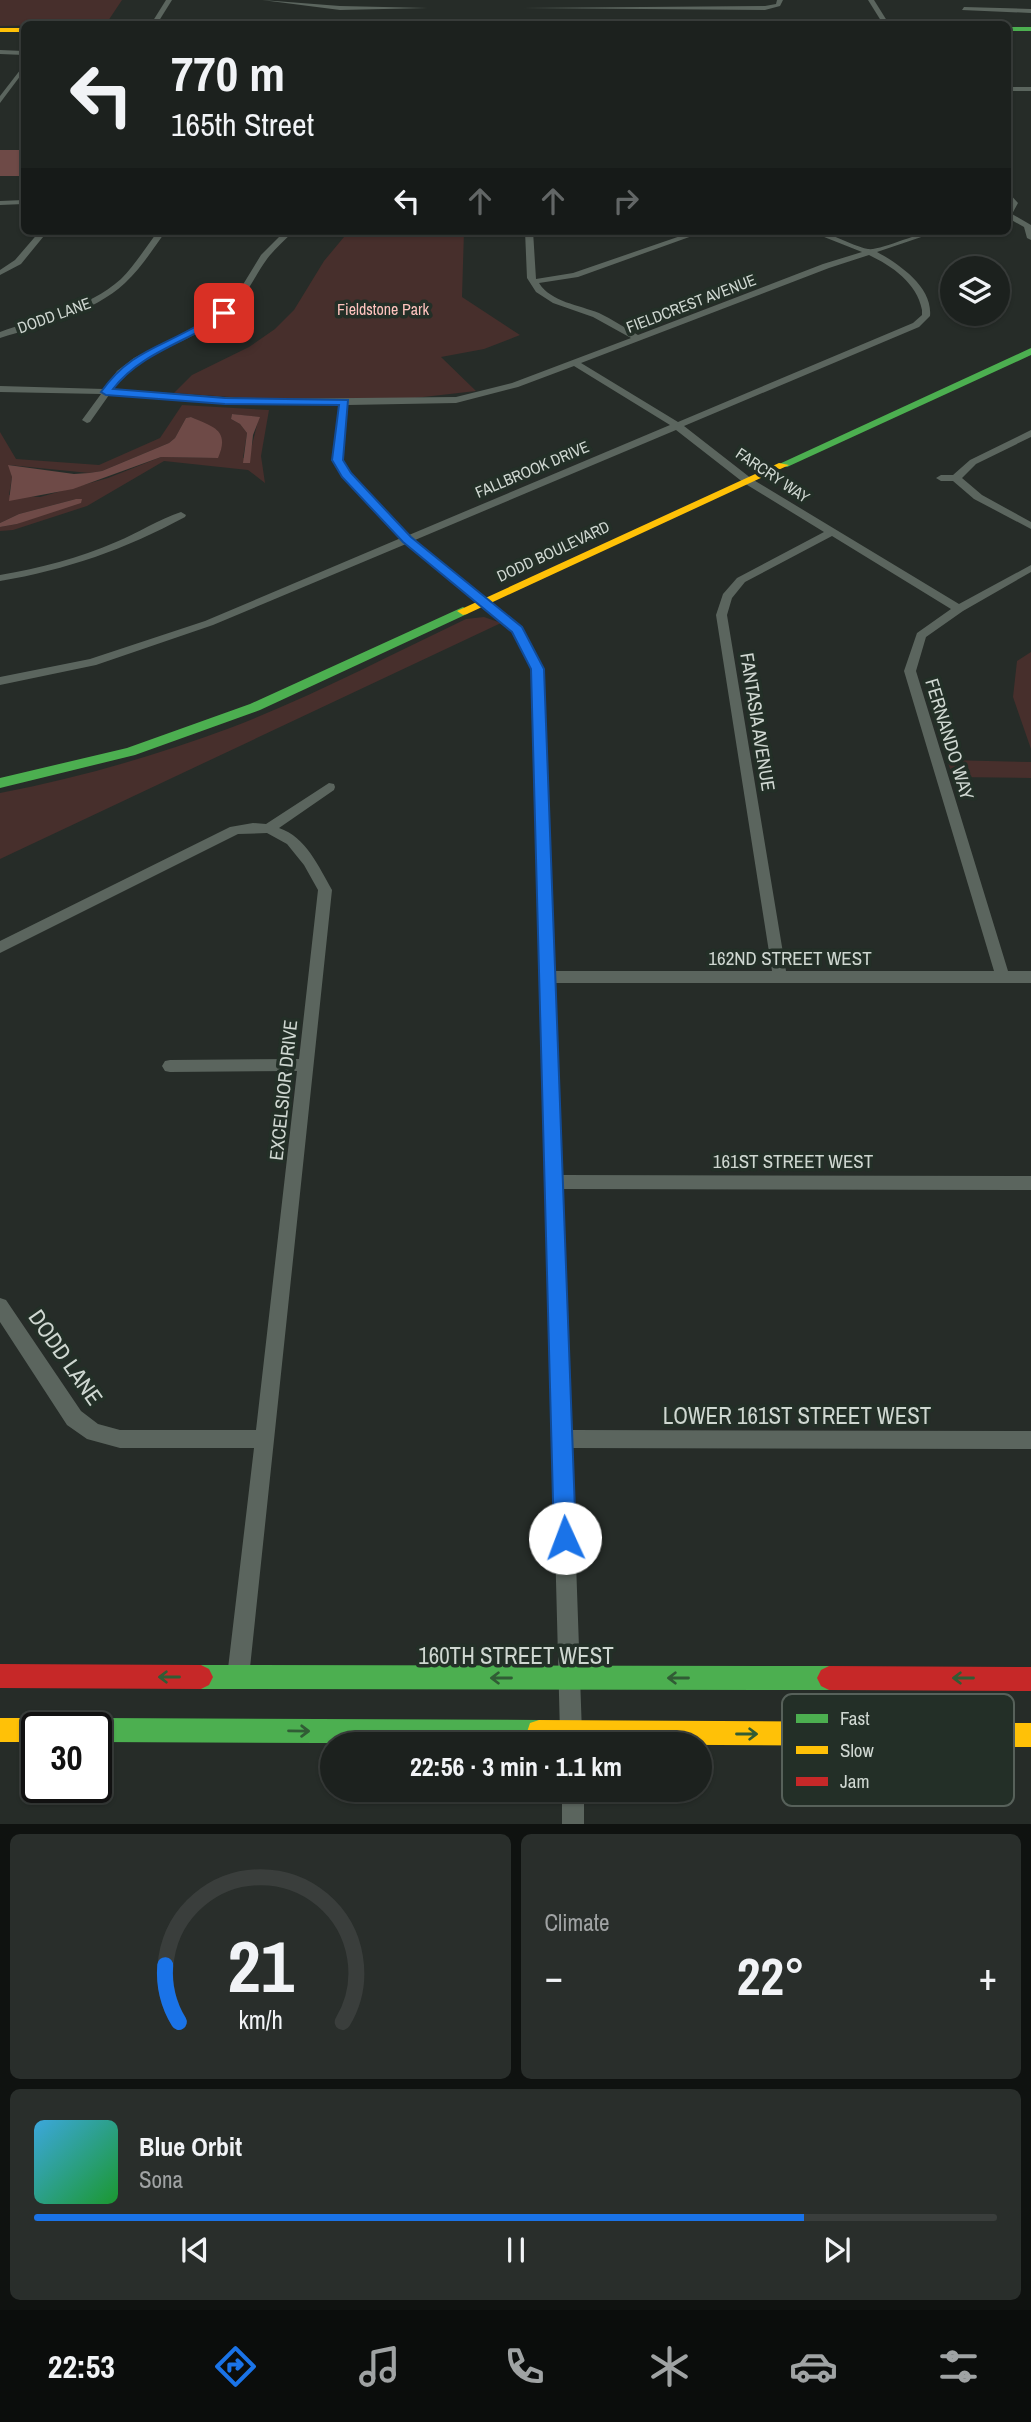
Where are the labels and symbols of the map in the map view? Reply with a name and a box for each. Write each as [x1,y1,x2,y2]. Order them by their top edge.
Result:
street label: FIELDCREST AVENUE [623,268,759,338]
pin [194,283,254,343]
street label: DODD LANE [14,292,94,338]
park label: Fieldstone Park [337,298,429,320]
street label: FALLBROOK DRIVE [472,435,592,503]
street label: FARCRY WAY [732,442,815,508]
street label: DODD BOULEVARD [493,515,613,587]
street label: FANTASIA AVENUE [734,651,782,793]
street label: FERNANDO WAY [919,675,981,803]
street label: 162ND STREET WEST [708,945,872,971]
street label: EXCELSIOR DRIVE [263,1018,303,1162]
street label: 161ST STREET WEST [713,1148,874,1174]
street label: DODD LANE [22,1303,110,1411]
street label: LOWER 161ST STREET WEST [663,1400,932,1431]
position arrow [528,1501,602,1575]
street label: 160TH STREET WEST [418,1640,614,1671]
one-way arrow [158,1670,181,1684]
one-way arrow [490,1671,513,1685]
one-way arrow [667,1671,690,1685]
one-way arrow [952,1672,975,1685]
legend [782,1694,1014,1806]
text: Fast [840,1705,870,1731]
speed limit sign: 30 [21,1712,112,1803]
one-way arrow [288,1724,311,1738]
one-way arrow [736,1727,759,1741]
text: Slow [840,1737,875,1763]
text: Jam [840,1768,869,1794]

